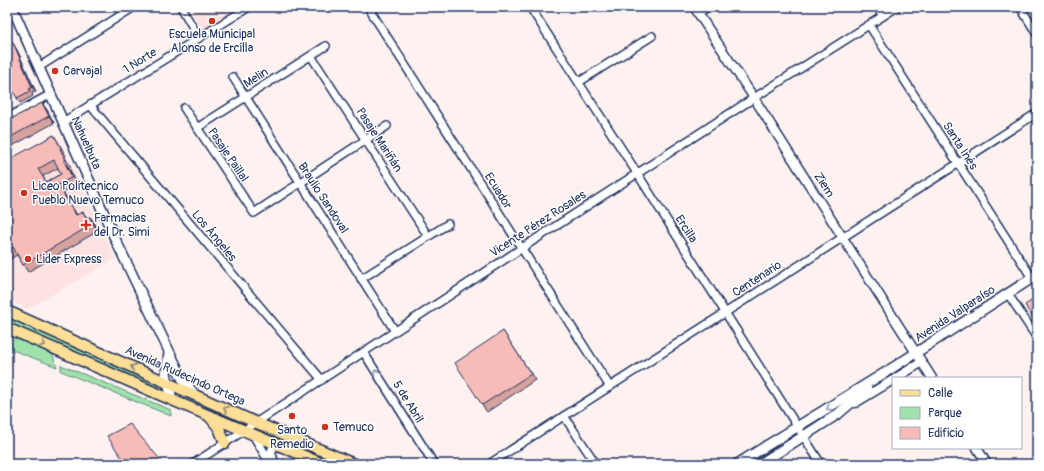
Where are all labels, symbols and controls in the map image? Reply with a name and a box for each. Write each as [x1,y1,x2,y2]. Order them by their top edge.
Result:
marker: Escuela Municipal Alonso de Ercilla [207,16,217,26]
place label: Escuela Municipal Alonso de Ercilla [169,27,255,56]
street label: 1 Norte [120,45,160,77]
place label: Carvajal [63,64,103,79]
street label: Melin [241,65,271,91]
marker: Carvajal [50,66,60,76]
street label: Pasaje Mariñán [353,105,406,175]
street label: Nahuelbuta [68,114,105,172]
street label: Santa Inés [939,119,981,173]
street label: Pasaje Paillal [204,125,252,185]
street label: Braulio Sandoval [295,160,352,236]
street label: Ecuador [481,170,515,213]
street label: Ziem [810,170,838,201]
place label: Liceo Politecnico Pueblo Nuevo Temuco [32,179,144,208]
street label: Vicente Pérez Rosales [487,187,589,261]
marker: Liceo Politecnico Pueblo Nuevo Temuco [19,188,29,198]
street label: Los Ángeles [188,207,241,265]
place label: Farmacias del Dr. Simi [94,211,149,240]
street label: Ercilla [672,212,701,246]
marker: Farmacias del Dr. Simi [81,220,91,230]
place label: Lider Express [36,252,102,267]
marker: Lider Express [23,254,33,264]
street label: Centenario [730,257,785,300]
street label: Avenida Valparaíso [912,282,999,346]
one-way arrow [38,339,46,347]
street label: Avenida Rudecindo Ortega [123,343,248,409]
one-way arrow [129,364,137,372]
one-way arrow [373,369,381,376]
legend [892,377,1022,449]
street label: 5 de Abril [389,378,427,426]
text: Calle [928,386,953,401]
one-way arrow [826,403,833,411]
one-way arrow [223,406,230,414]
text: Parque [928,406,962,421]
marker: Santo Remedio [287,411,297,421]
place label: Temuco [333,420,375,435]
marker: Temuco [320,422,330,432]
place label: Santo Remedio [270,423,314,452]
text: Edificio [928,426,964,441]

